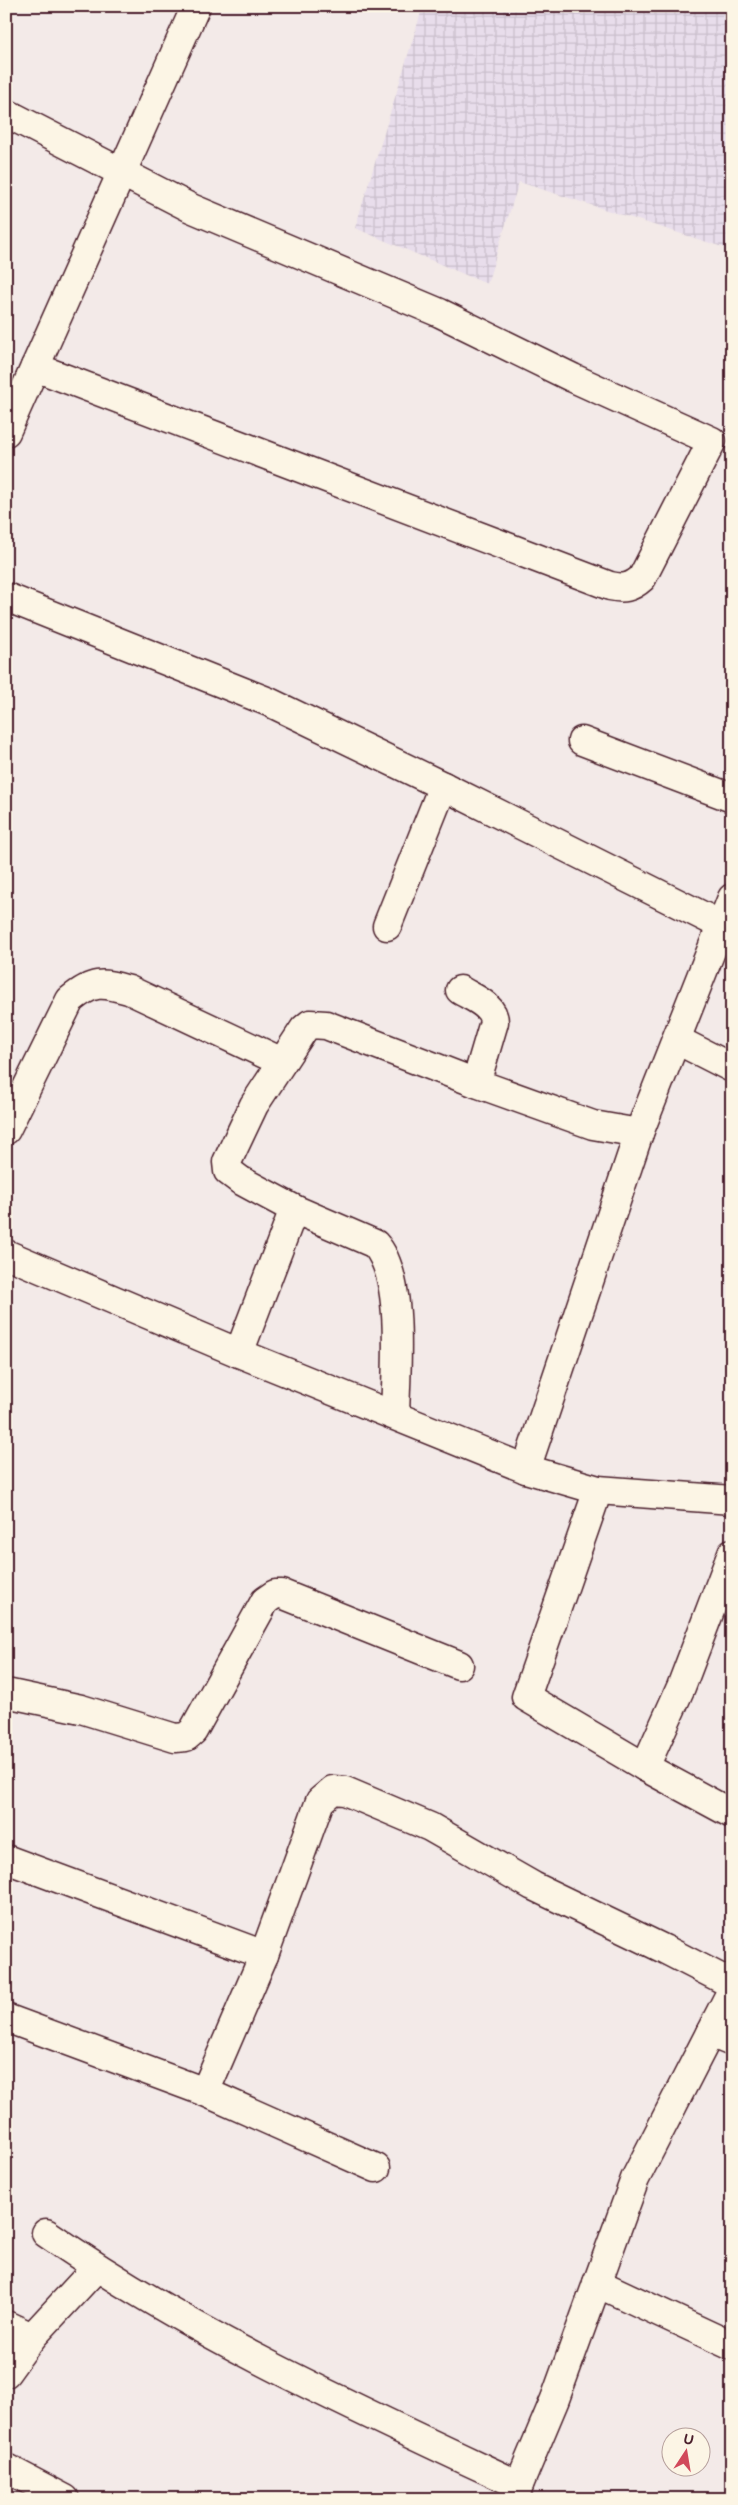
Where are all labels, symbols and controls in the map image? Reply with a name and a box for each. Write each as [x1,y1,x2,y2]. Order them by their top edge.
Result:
north arrow [660,2428,710,2478]
text: U [682,2430,695,2449]

